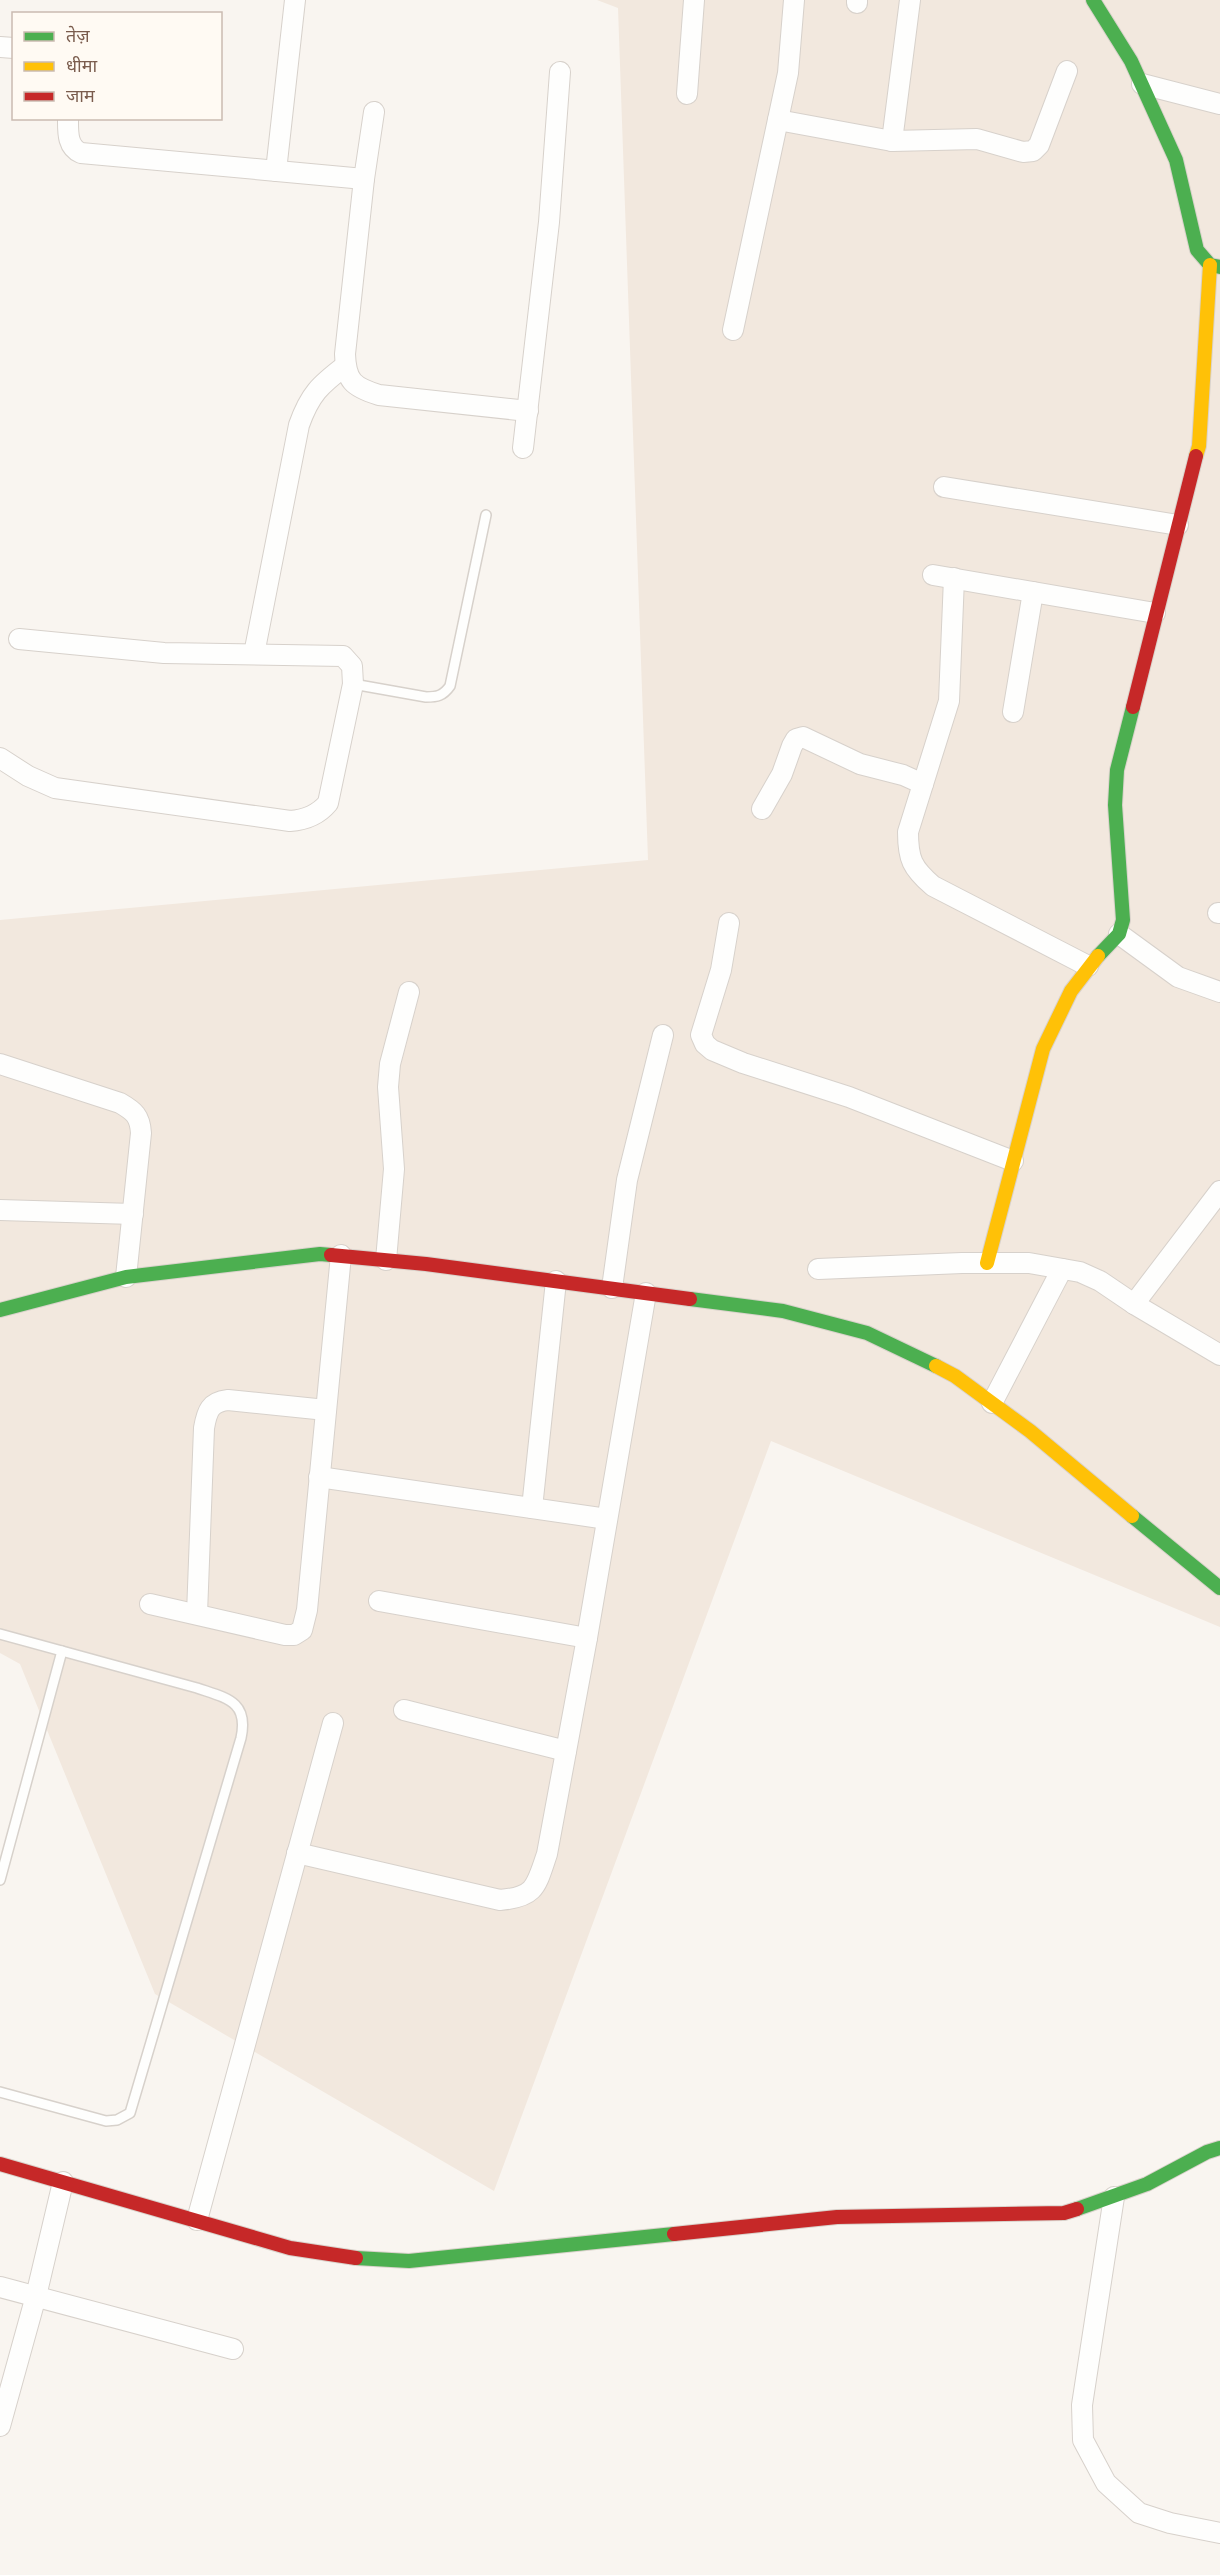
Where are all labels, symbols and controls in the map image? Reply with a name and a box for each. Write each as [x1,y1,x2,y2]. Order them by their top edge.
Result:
legend [12,12,222,120]
text: तेज़ [66,23,90,47]
text: धीमा [66,53,97,77]
text: जाम [66,83,96,107]

